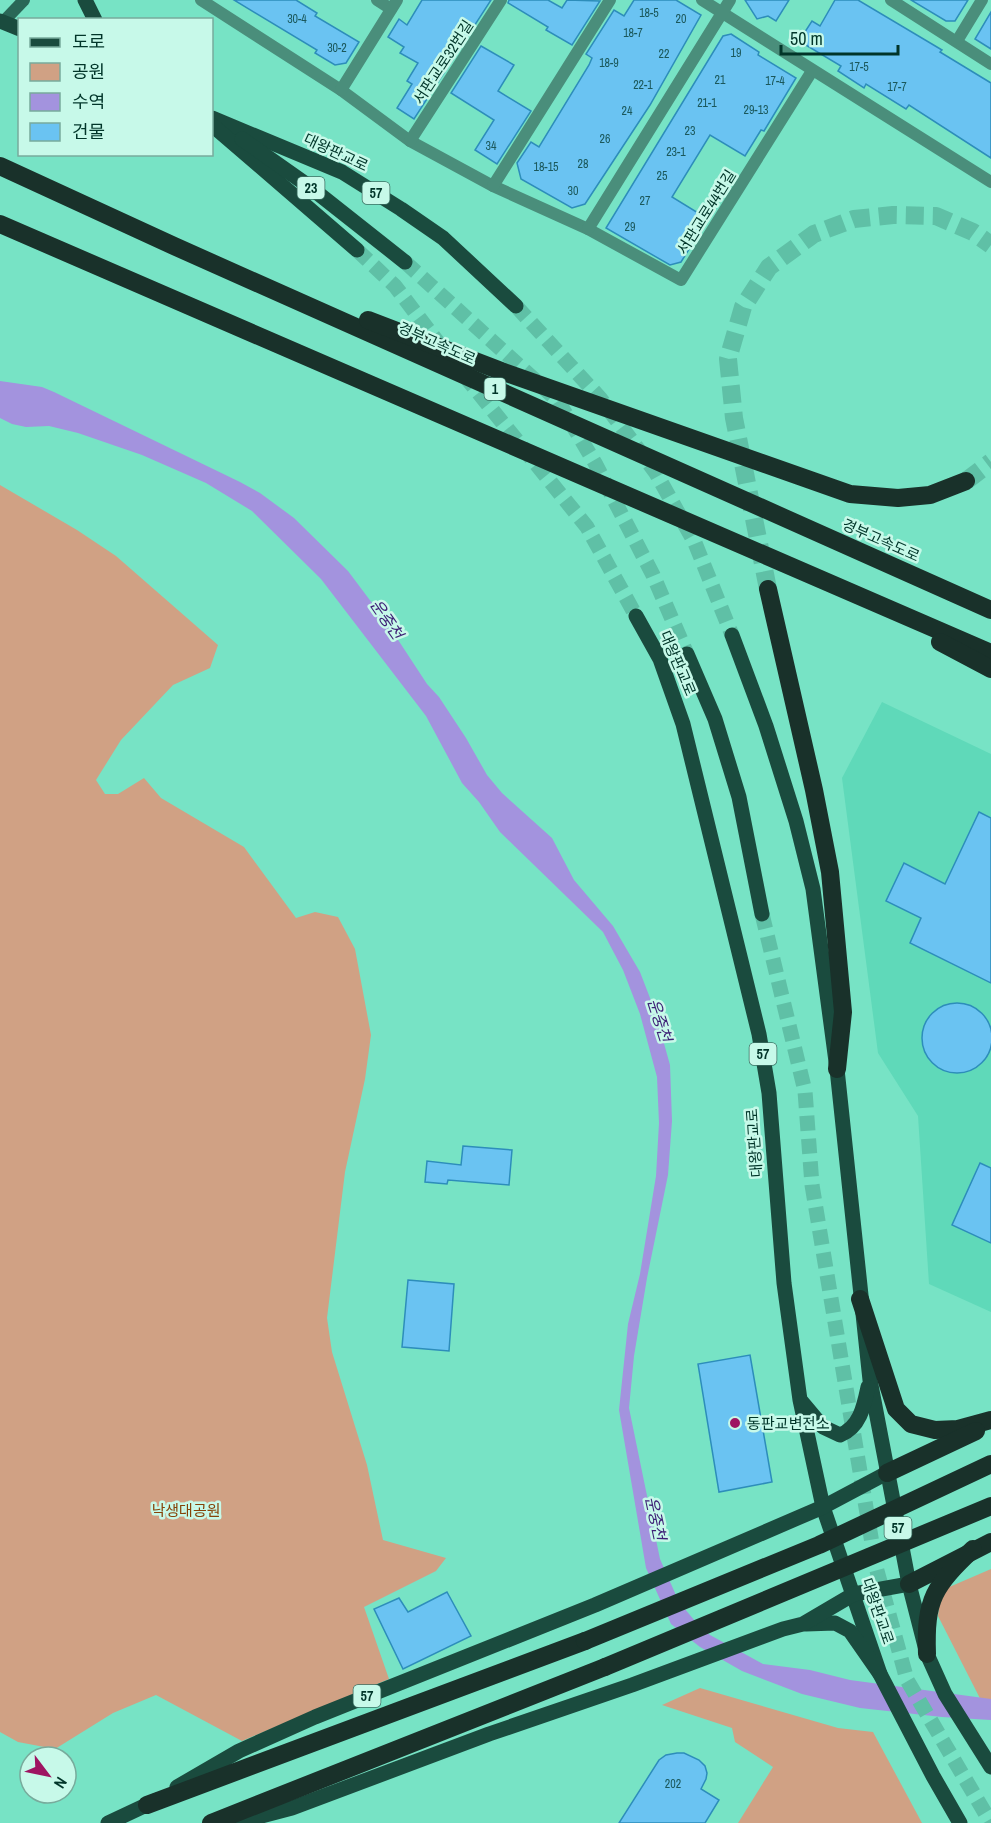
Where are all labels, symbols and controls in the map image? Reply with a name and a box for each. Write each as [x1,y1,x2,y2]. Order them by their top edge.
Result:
house number: 18-5 [639,5,659,21]
house number: 30-4 [287,11,307,27]
house number: 20 [676,11,686,27]
street label: 서판교로32번길 [408,16,478,108]
legend [18,18,213,156]
scale bar [781,18,898,56]
house number: 18-7 [623,25,643,41]
text: 50 m [790,26,823,51]
text: 도로 [72,29,105,54]
house number: 30-2 [327,40,347,56]
house number: 19 [731,45,741,61]
house number: 22 [659,46,669,62]
house number: 18-9 [599,55,619,71]
text: 공원 [72,59,105,84]
house number: 17-5 [849,59,869,75]
house number: 21 [715,72,726,88]
house number: 17-4 [765,73,785,89]
house number: 22-1 [633,77,653,93]
house number: 17-7 [887,79,907,95]
text: 수역 [72,89,105,114]
house number: 21-1 [697,95,717,111]
house number: 29-13 [743,102,769,118]
house number: 24 [622,103,633,119]
text: 건물 [72,119,105,144]
house number: 23 [685,123,695,139]
street label: 대왕판교로 [300,128,372,176]
house number: 26 [600,131,610,147]
house number: 34 [486,138,497,154]
house number: 23-1 [666,144,686,160]
house number: 28 [578,156,588,172]
house number: 18-15 [533,159,559,175]
street label: 서판교로44번길 [672,166,740,258]
house number: 25 [657,168,668,184]
road number: 23 [298,177,324,199]
road number: 57 [362,182,389,204]
house number: 30 [568,183,578,199]
house number: 27 [640,193,651,209]
house number: 29 [625,219,635,235]
street label: 경부고속도로 [395,317,479,369]
road number: 1 [484,378,506,400]
street label: 경부고속도로 [839,514,923,566]
water label: 운중천 [365,595,410,645]
street label: 대왕판교로 [655,627,701,699]
water label: 운중천 [643,996,678,1047]
road number: 57 [750,1043,777,1065]
street label: 대왕판교로 [741,1108,767,1178]
place label: 동판교변전소 [747,1413,830,1434]
marker: 동판교변전소 [728,1416,742,1430]
water label: 운중천 [641,1494,672,1544]
park label: 낙생대공원 [151,1500,221,1521]
road number: 57 [884,1517,912,1539]
street label: 대왕판교로 [857,1575,899,1647]
road number: 57 [354,1685,380,1707]
north arrow [18,1745,78,1805]
text: N [49,1773,73,1793]
house number: 202 [665,1776,681,1792]

